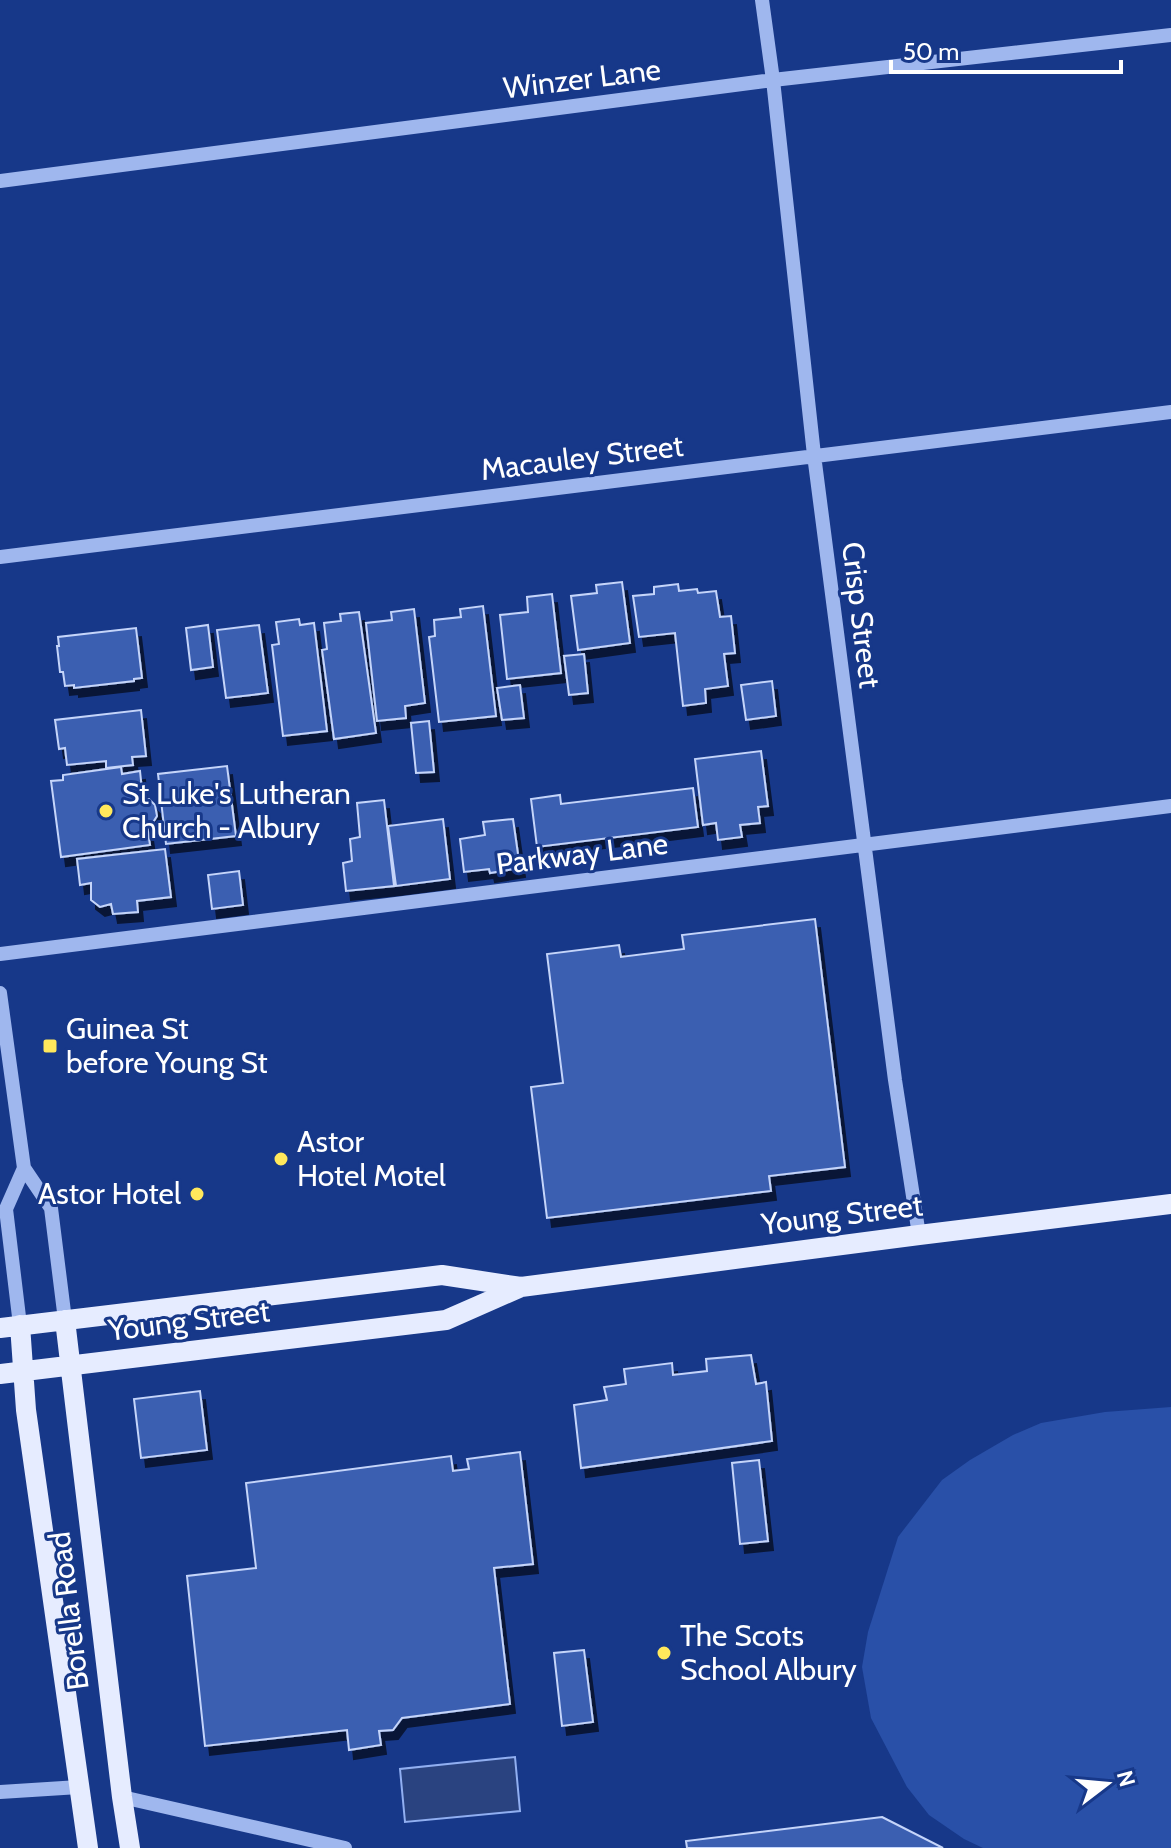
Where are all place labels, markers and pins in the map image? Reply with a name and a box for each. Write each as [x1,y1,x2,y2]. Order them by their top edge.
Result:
place label: St Luke's Lutheran Church - Albury [122,775,351,846]
marker: St Luke's Lutheran Church - Albury [97,802,115,820]
place label: Guinea St before Young St [66,1010,268,1081]
marker: Guinea St before Young St [41,1037,59,1055]
place label: Astor Hotel Motel [297,1123,446,1194]
marker: Astor Hotel Motel [272,1150,290,1168]
place label: Astor Hotel [38,1175,181,1212]
marker: Astor Hotel [188,1185,206,1203]
place label: The Scots School Albury [680,1617,857,1688]
marker: The Scots School Albury [655,1644,673,1662]

